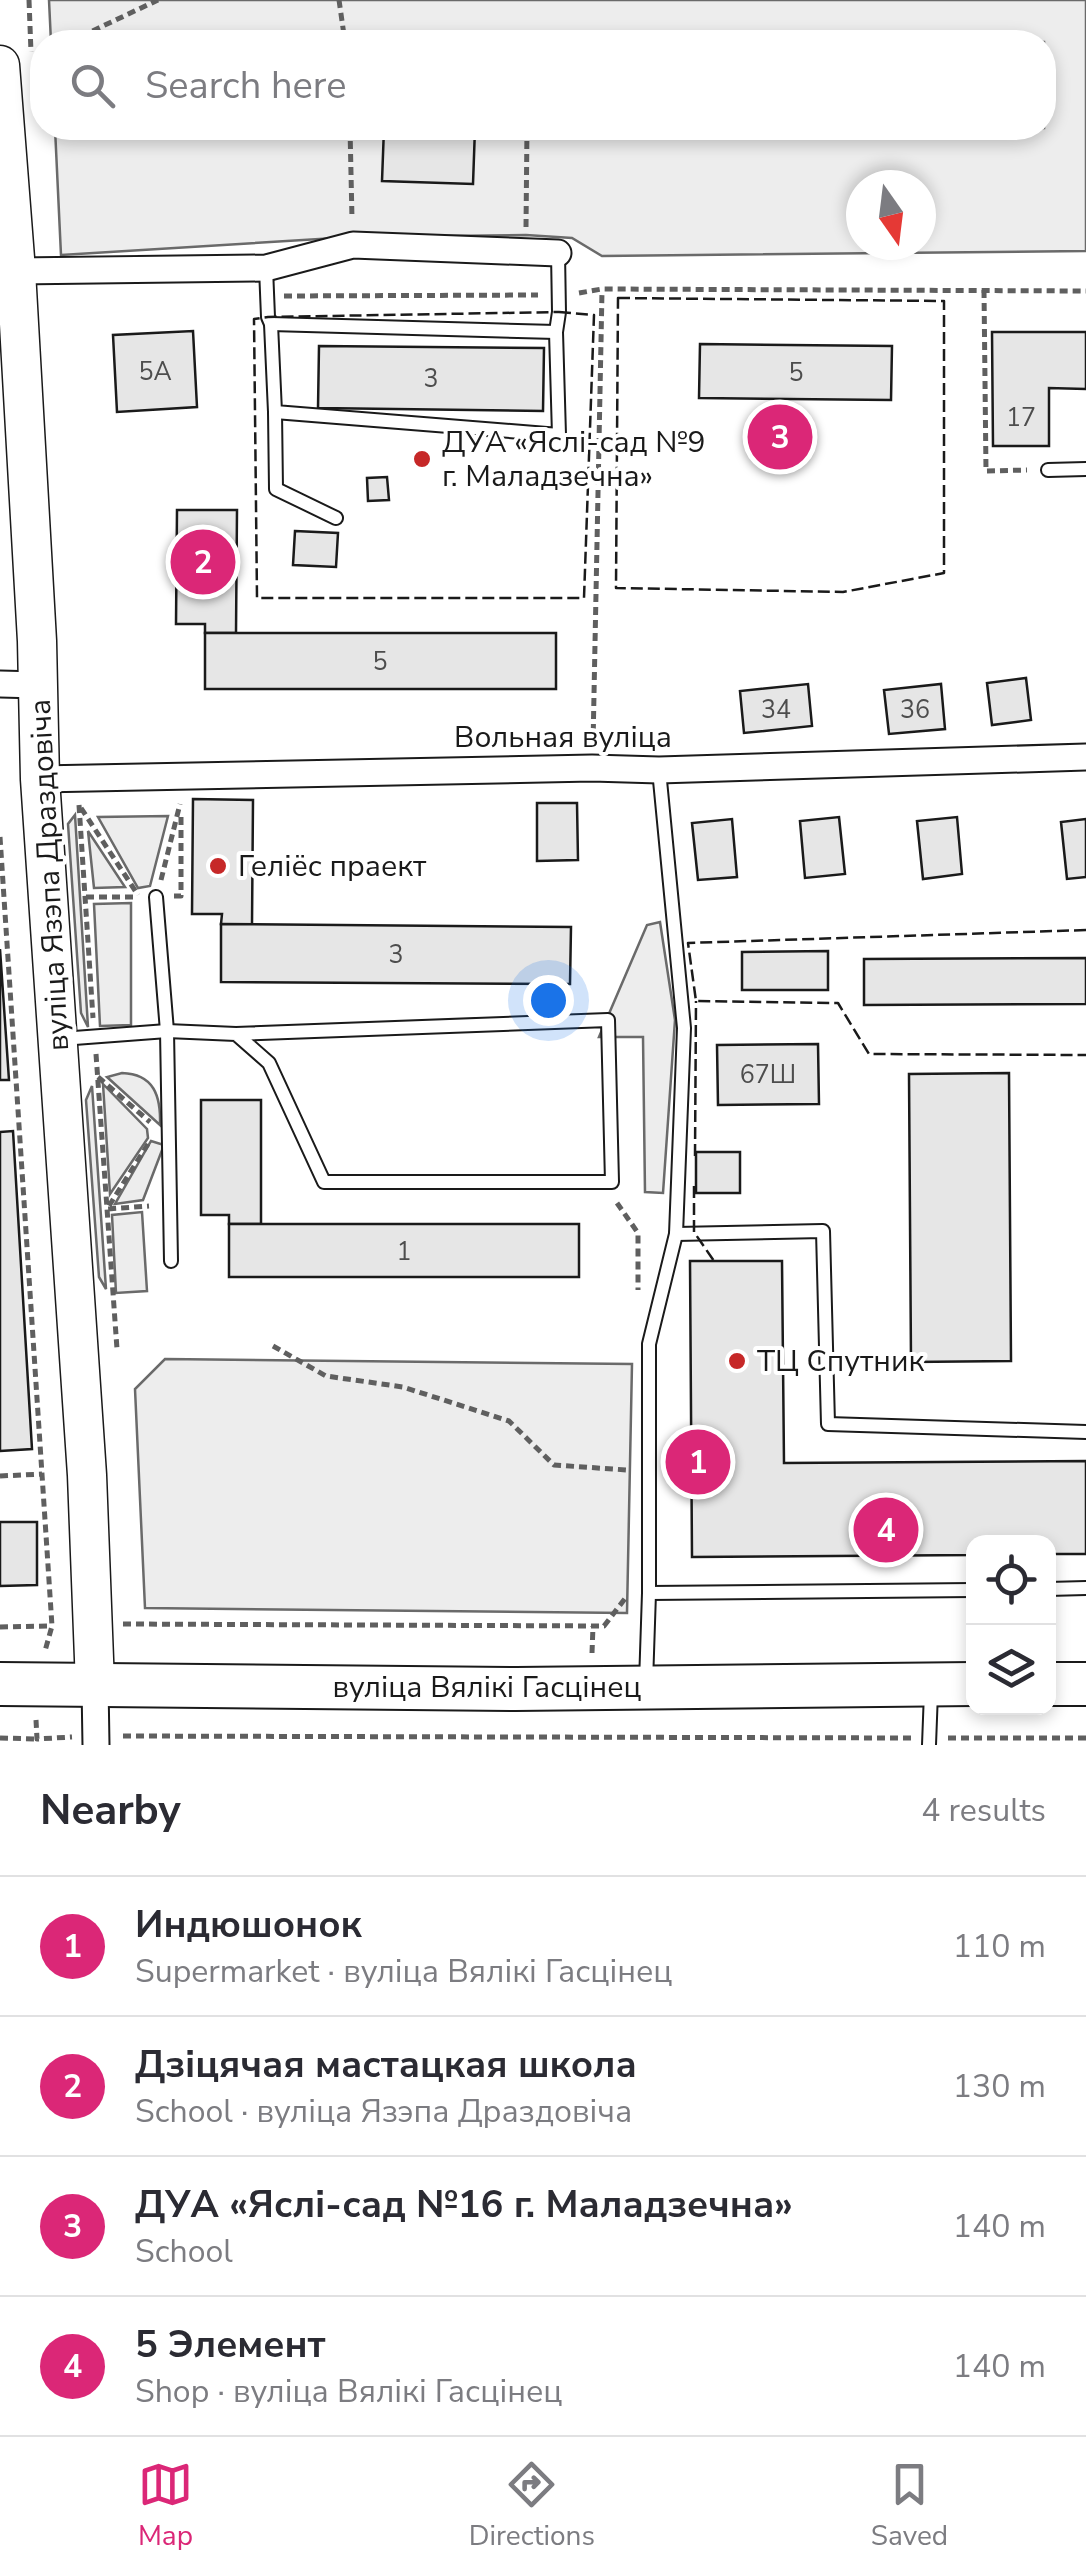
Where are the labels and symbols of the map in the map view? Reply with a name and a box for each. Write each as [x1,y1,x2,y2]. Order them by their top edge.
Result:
north arrow [846,170,936,260]
house number: 5А [138,355,172,389]
house number: 5 [788,356,804,390]
house number: 3 [423,362,439,396]
pin: 3 [748,400,812,474]
house number: 17 [1006,401,1036,435]
place label: ДУА «Яслі-сад №9 г. Маладзечна» [442,422,706,497]
marker: ДУА «Яслі-сад №9 г. Маладзечна» [411,448,433,470]
pin: 2 [170,524,236,600]
house number: 5 [372,645,388,679]
house number: 34 [761,693,791,727]
house number: 36 [900,693,930,727]
street label: вуліца Язэпа Драздовіча [20,698,79,1052]
street label: Вольная вуліца [454,717,672,758]
place label: Геліёс праект [238,846,427,887]
marker: Геліёс праект [207,855,229,877]
house number: 3 [388,938,404,972]
your location [523,975,574,1026]
house number: 67Ш [740,1058,796,1092]
house number: 1 [396,1235,412,1269]
place label: ТЦ Спутник [757,1341,924,1382]
marker: ТЦ Спутник [726,1350,748,1372]
pin: 1 [666,1424,730,1500]
pin: 4 [854,1492,918,1568]
street label: вуліца Вялікі Гасцінец [333,1667,641,1708]

